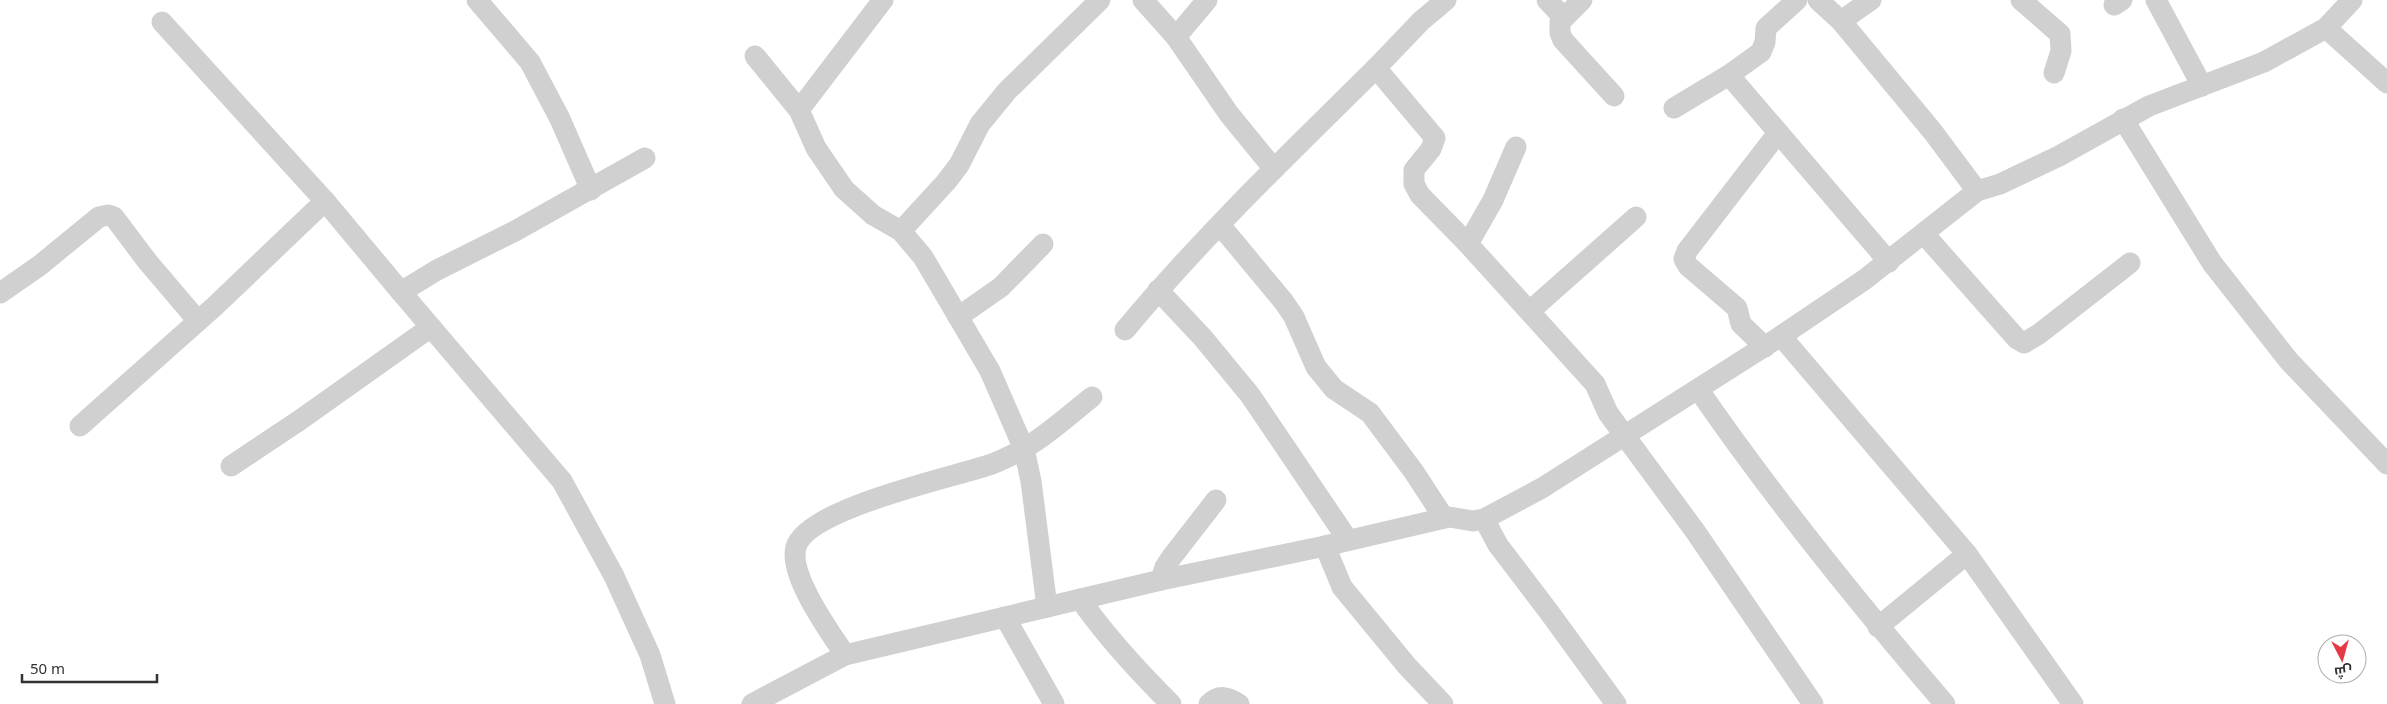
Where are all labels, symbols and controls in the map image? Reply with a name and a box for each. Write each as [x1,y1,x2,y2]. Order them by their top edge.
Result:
north arrow [2317,634,2367,684]
scale bar [22,652,158,684]
text: 50 m [30,658,65,678]
text: ش [2333,662,2353,683]

